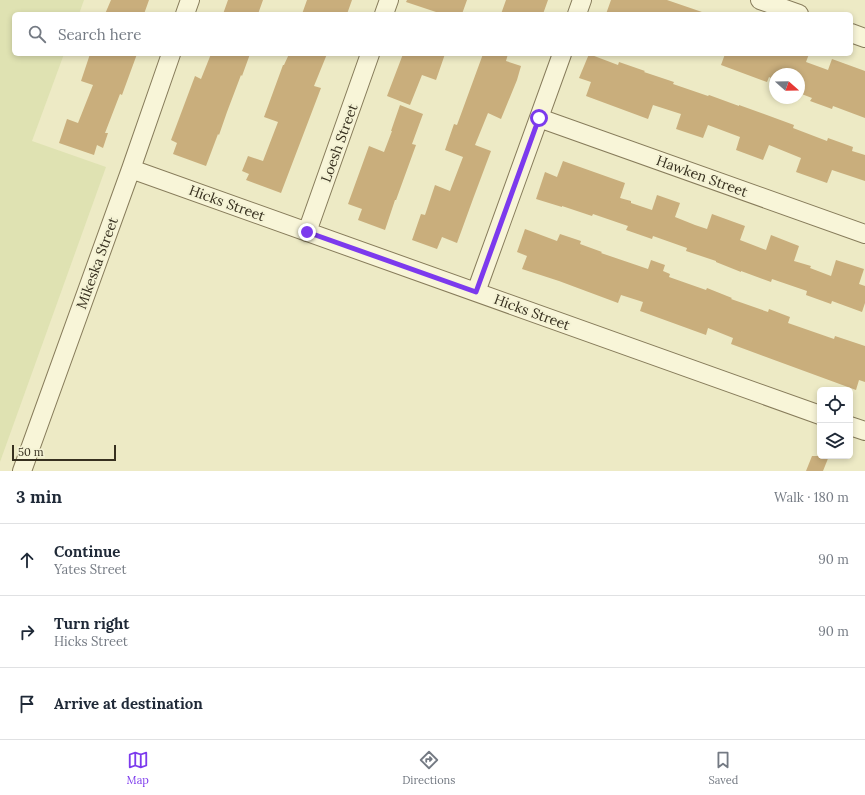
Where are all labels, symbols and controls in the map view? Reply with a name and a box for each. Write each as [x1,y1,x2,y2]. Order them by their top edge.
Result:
search box [12,12,853,56]
icon: search [26,23,48,45]
text: Search here [58,25,141,44]
north arrow [769,68,805,104]
street label: Loesh Street [316,101,362,185]
route start [530,109,548,127]
street label: Hawken Street [654,151,751,201]
street label: Hicks Street [187,181,268,225]
street label: Mikeska Street [72,214,122,311]
route end [298,223,316,241]
street label: Hicks Street [492,290,573,334]
map controls [817,387,853,459]
button: locate [817,387,853,423]
button: layers [817,423,853,459]
scale bar [12,443,116,462]
text: 50 m [18,445,44,459]
text: 3 min [16,486,62,508]
text: Walk · 180 m [774,489,849,506]
text: Continue [54,542,120,561]
icon: ahead [16,549,38,571]
text: 90 m [818,551,849,568]
text: Yates Street [54,561,127,578]
text: Turn right [54,614,130,633]
icon: right [16,621,38,643]
text: 90 m [818,623,849,640]
text: Hicks Street [54,633,128,650]
icon: arrive [16,693,38,715]
text: Arrive at destination [54,694,203,713]
tab: Map [127,749,149,787]
tab: Directions [402,749,455,787]
tab: Saved [709,749,738,787]

